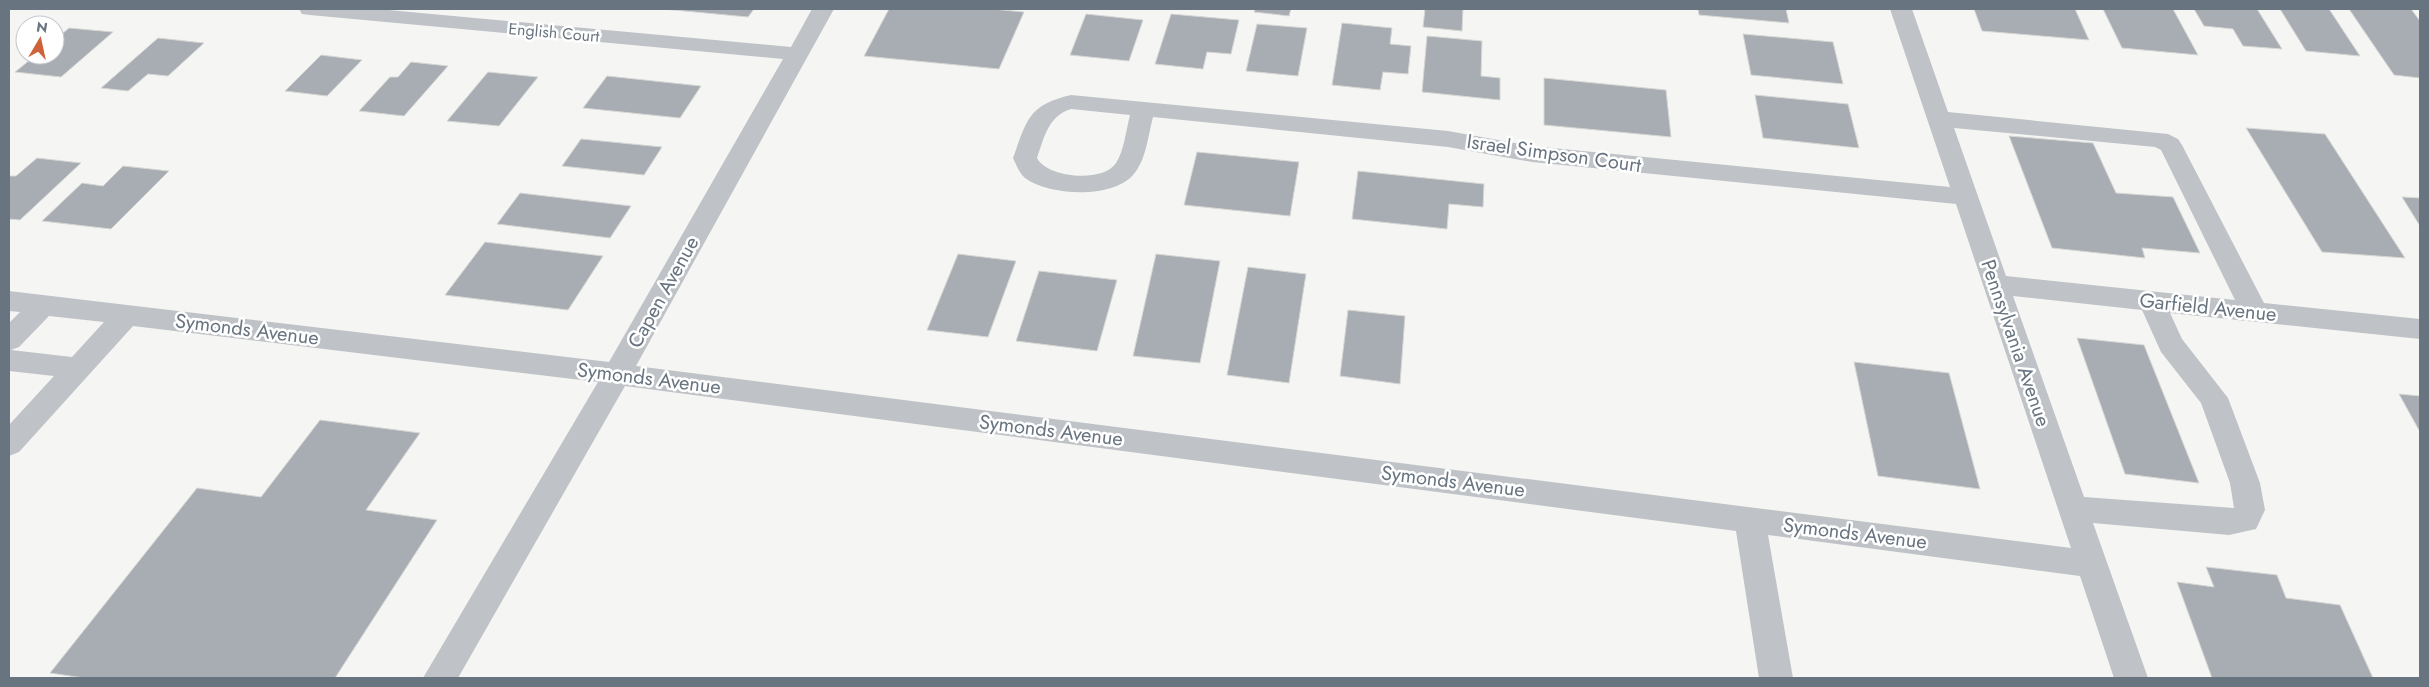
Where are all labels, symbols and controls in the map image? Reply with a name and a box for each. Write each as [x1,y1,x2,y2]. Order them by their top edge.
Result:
north arrow [15,15,65,65]
text: N [35,16,49,38]
street label: English Court [508,17,601,48]
street label: Israel Simpson Court [1465,127,1643,180]
street label: Capen Avenue [621,231,706,353]
street label: Pennsylvania Avenue [1973,256,2058,431]
street label: Garfield Avenue [2138,286,2278,329]
street label: Symonds Avenue [173,306,320,353]
street label: Symonds Avenue [575,355,722,402]
street label: Symonds Avenue [977,407,1124,454]
street label: Symonds Avenue [1379,458,1526,505]
street label: Symonds Avenue [1781,510,1928,557]

